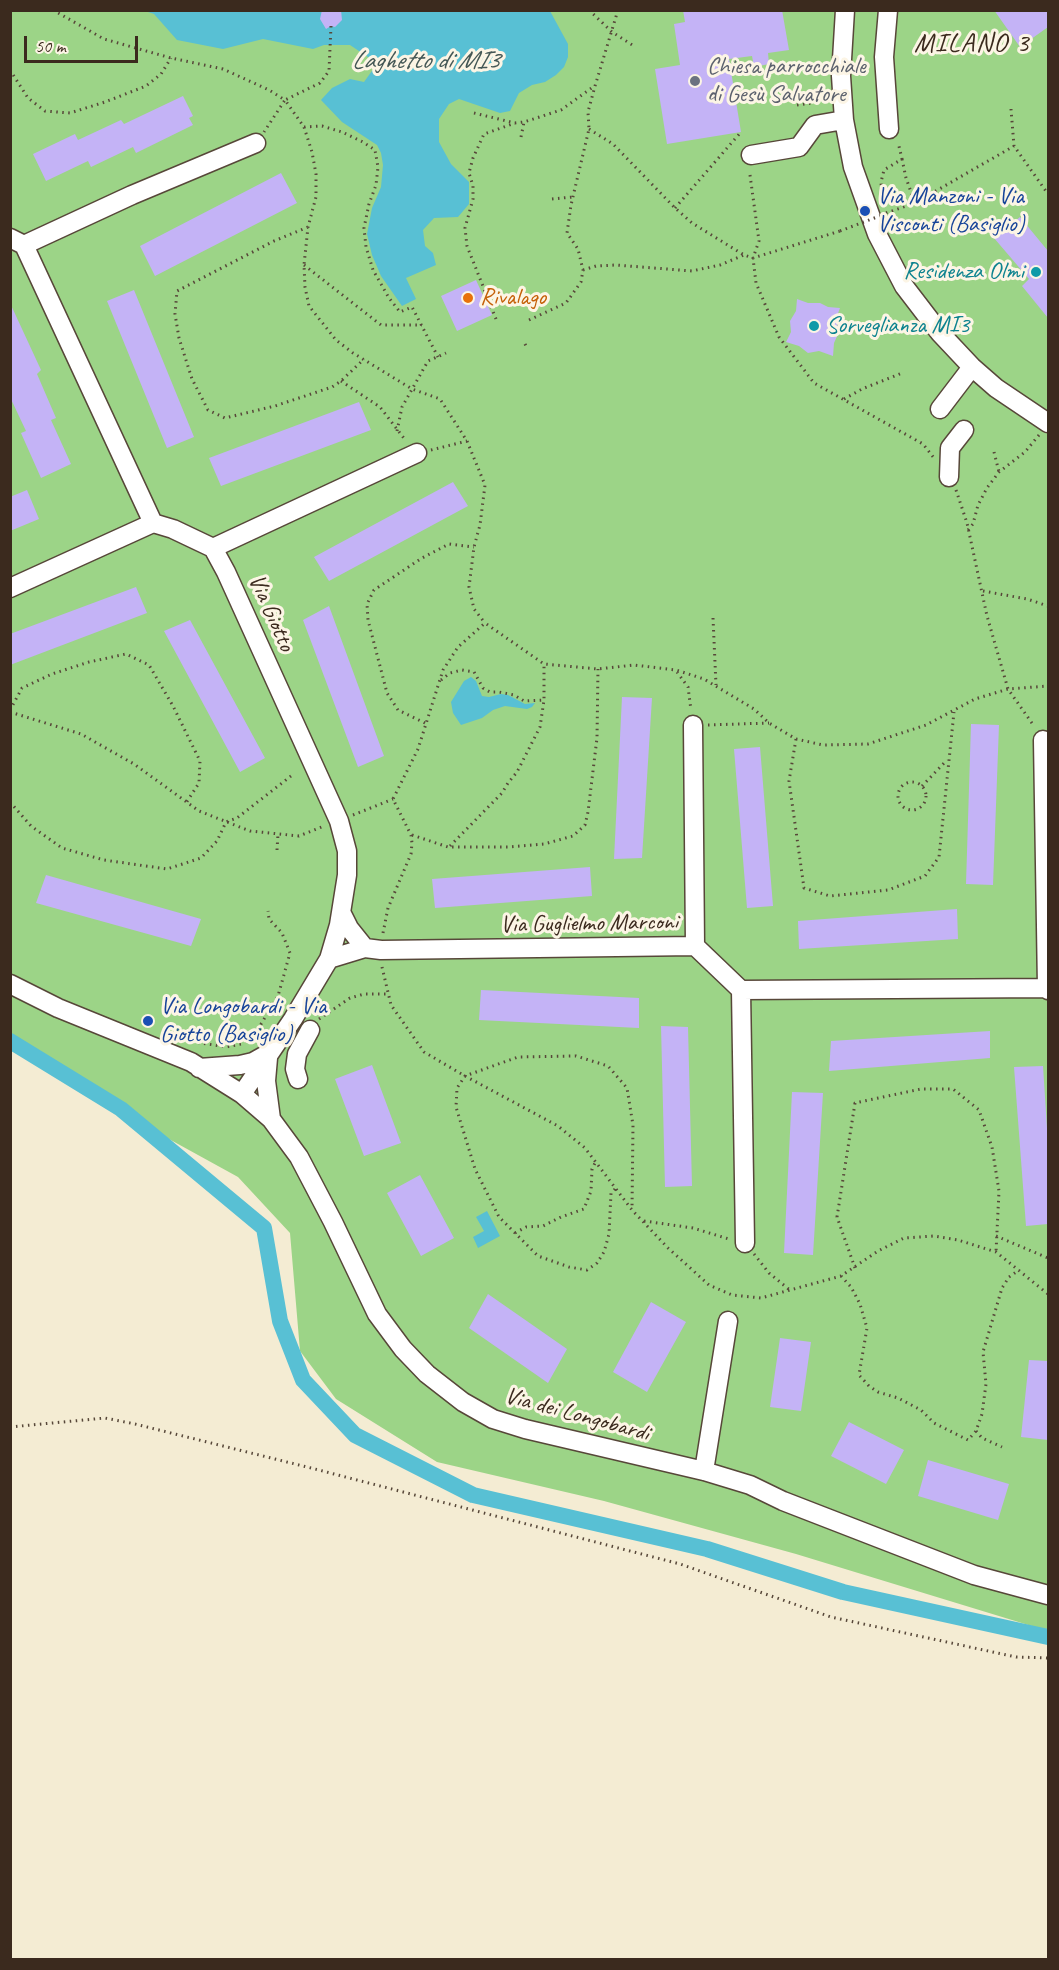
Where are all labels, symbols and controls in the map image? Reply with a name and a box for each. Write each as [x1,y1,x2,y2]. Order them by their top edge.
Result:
scale bar [27,24,141,62]
district label: MILANO 3 [915,28,1029,60]
text: 50 m [35,35,66,57]
water label: Laghetto di MI3 [352,45,498,77]
place label: Chiesa parrocchiale di Gesù Salvatore [707,53,866,109]
marker: Chiesa parrocchiale di Gesù Salvatore [688,74,702,88]
place label: Via Manzoni - Via Visconti (Basiglio) [877,183,1024,239]
marker: Via Manzoni - Via Visconti (Basiglio) [858,204,872,218]
place label: Residenza Olmi [903,258,1024,286]
marker: Residenza Olmi [1029,265,1043,279]
place label: Rivalago [480,284,546,312]
marker: Rivalago [461,291,475,305]
place label: Sorveglianza MI3 [826,312,969,340]
marker: Sorveglianza MI3 [807,319,821,333]
street label: Via Giotto [241,570,301,656]
street label: Via Guglielmo Marconi [500,908,678,940]
place label: Via Longobardi - Via Giotto (Basiglio) [160,993,326,1049]
marker: Via Longobardi - Via Giotto (Basiglio) [141,1014,155,1028]
street label: Via dei Longobardi [502,1382,652,1448]

